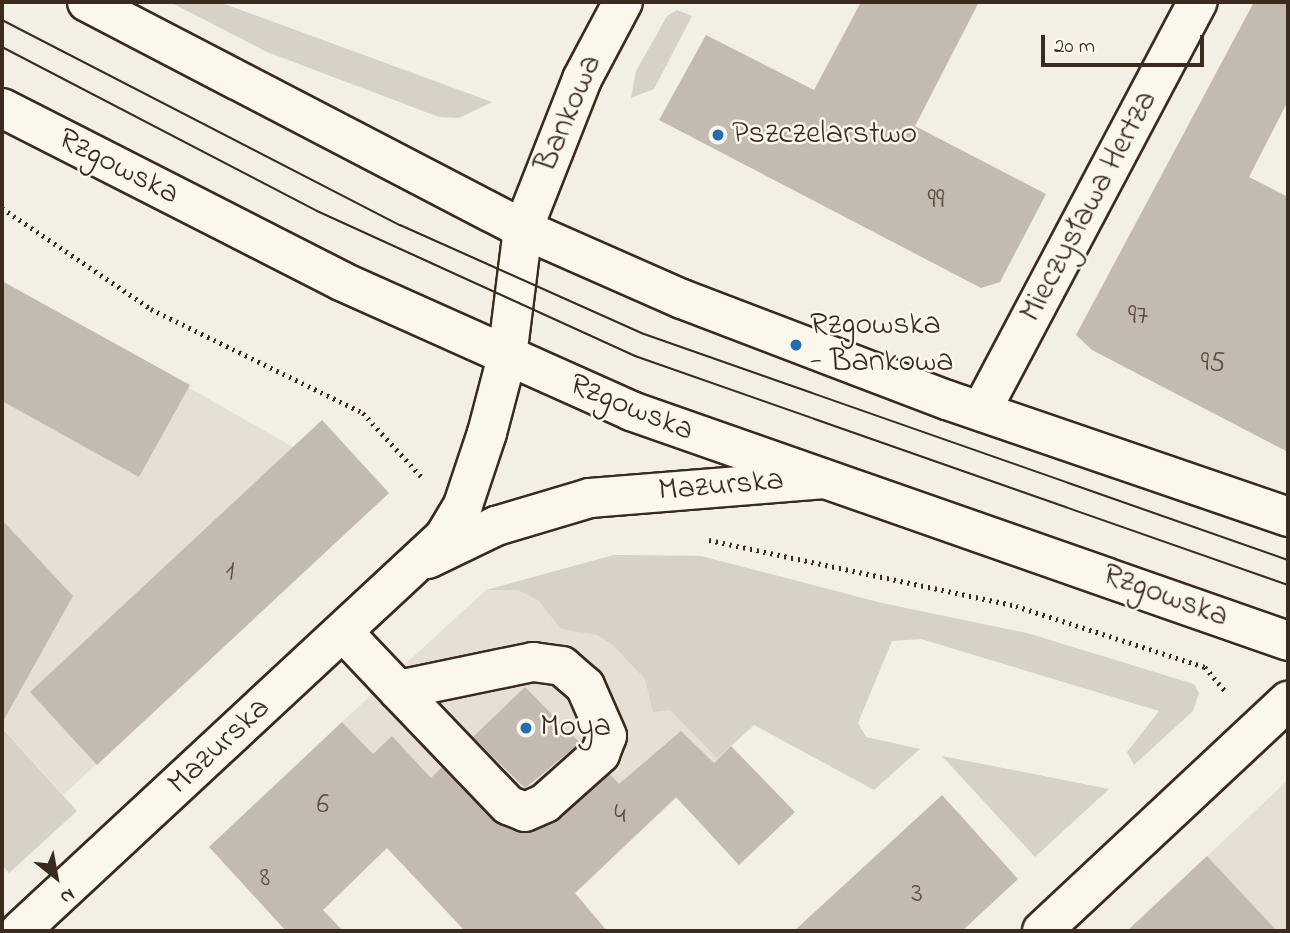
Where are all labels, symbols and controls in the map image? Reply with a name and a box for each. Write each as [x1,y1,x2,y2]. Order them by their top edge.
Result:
scale bar [1045,21,1208,65]
text: 20 m [1054,32,1095,62]
street label: Bankowa [528,50,612,178]
street label: Mieczysława Hertza [1013,85,1167,329]
place label: Pszczelarstwo [732,116,917,154]
street label: Rzgowska [51,121,185,215]
marker: Pszczelarstwo [710,127,726,143]
house number: 99 [928,184,944,218]
house number: 97 [1128,300,1148,334]
place label: Rzgowska - Bankowa [810,308,954,383]
marker: Rzgowska - Bankowa [788,337,804,353]
house number: 95 [1201,347,1225,381]
street label: Rzgowska [563,367,699,451]
street label: Mazurska [657,462,785,512]
house number: 1 [226,556,234,590]
street label: Rzgowska [1097,557,1233,637]
street label: Mazurska [161,690,279,804]
place label: Moya [540,709,611,747]
marker: Moya [518,720,534,736]
house number: 6 [317,789,329,823]
house number: 4 [614,799,626,833]
north arrow [21,842,91,912]
house number: 8 [260,862,270,896]
house number: 3 [911,878,923,912]
text: N [55,881,80,910]

